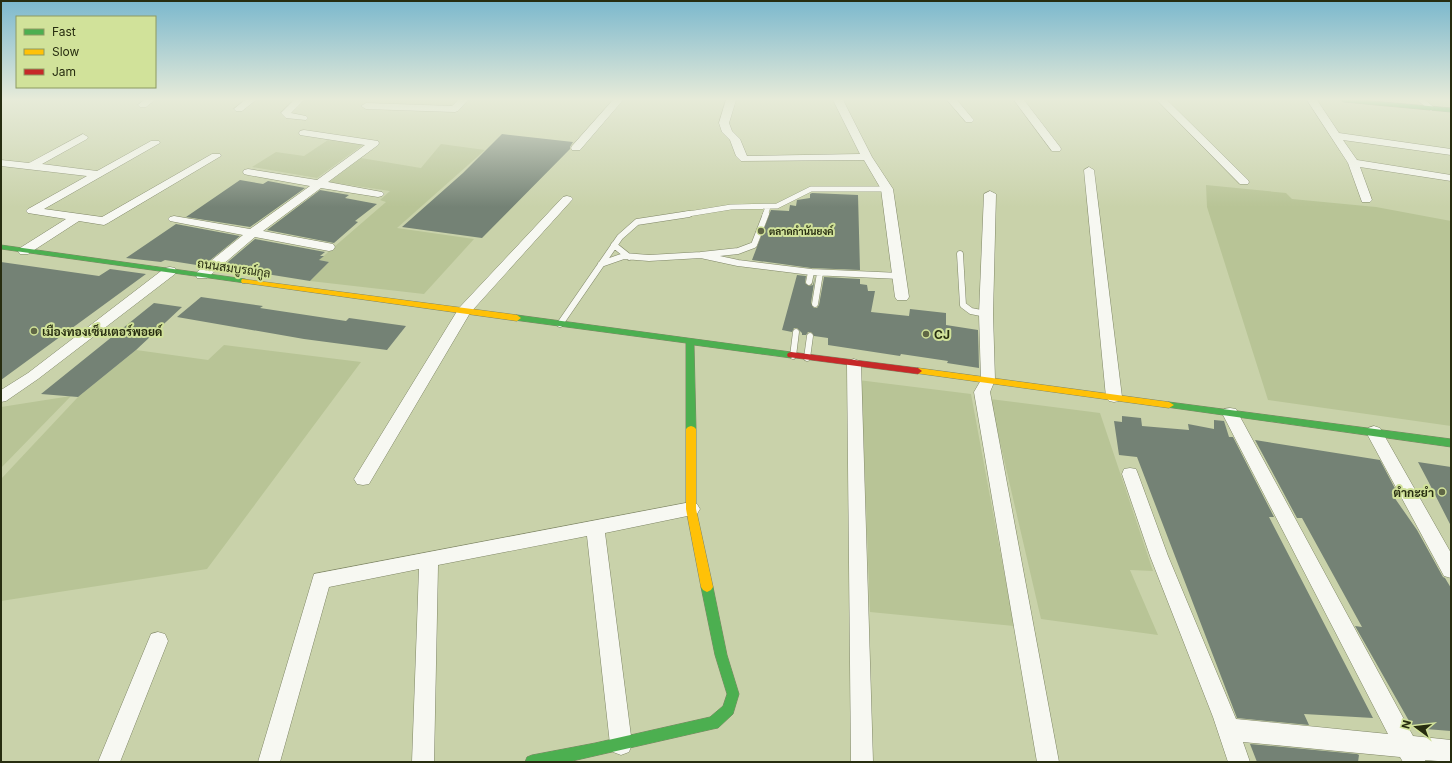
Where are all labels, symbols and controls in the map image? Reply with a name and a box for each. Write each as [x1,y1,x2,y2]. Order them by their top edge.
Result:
legend [16,16,156,88]
text: Fast [52,24,76,39]
text: Slow [52,44,80,59]
text: Jam [52,64,76,79]
place label: ตลาดกำนันยงค์ [769,224,834,237]
marker: ตลาดกำนันยงค์ [756,226,766,236]
street label: ถนนสมบูรณ์กูล [196,255,272,282]
place label: เมืองทองเซ็นเตอร์พอยด์ [42,324,163,339]
marker: เมืองทองเซ็นเตอร์พอยด์ [29,326,39,336]
place label: CJ [934,327,950,342]
marker: CJ [921,329,931,339]
place label: ตำกะยำ [1393,485,1434,500]
marker: ตำกะยำ [1437,487,1447,497]
north arrow [1396,707,1436,747]
text: N [1398,719,1414,730]

